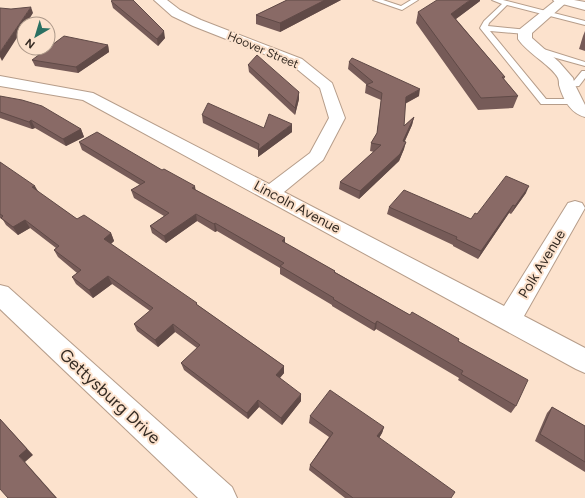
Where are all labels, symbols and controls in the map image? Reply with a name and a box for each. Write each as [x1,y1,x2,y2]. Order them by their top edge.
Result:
north arrow [16,16,56,56]
street label: Hoover Street [225,29,301,71]
text: N [23,36,38,51]
street label: Lincoln Avenue [251,177,344,237]
street label: Polk Avenue [515,226,569,301]
street label: Gettysburg Drive [55,344,165,448]

